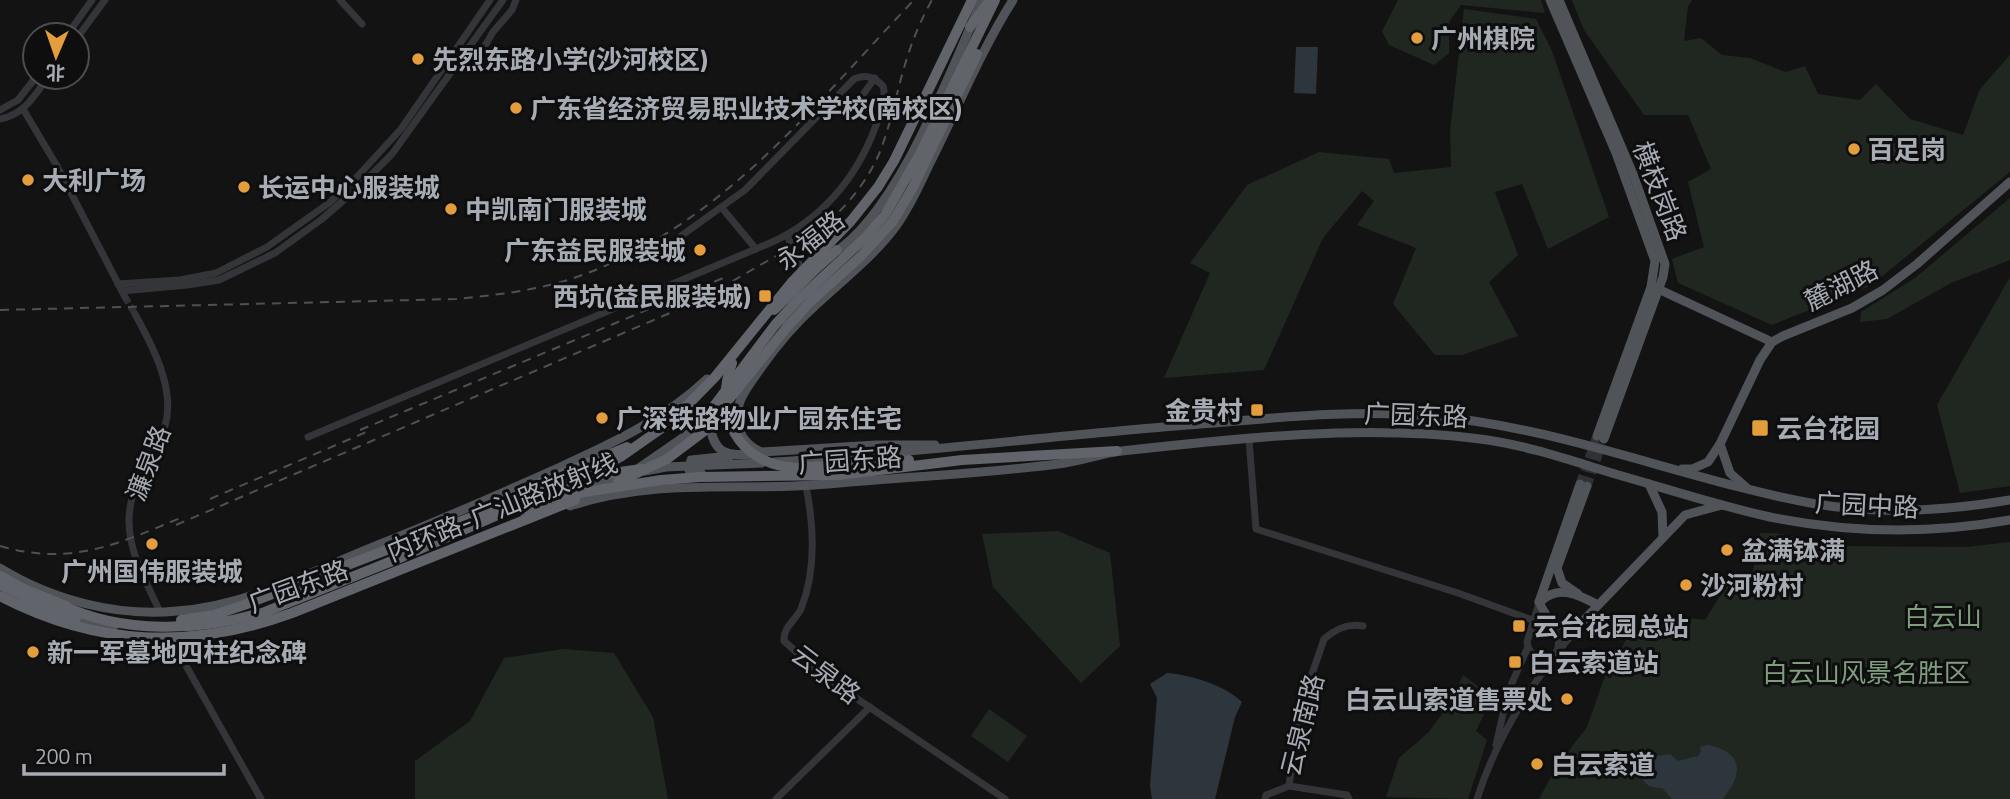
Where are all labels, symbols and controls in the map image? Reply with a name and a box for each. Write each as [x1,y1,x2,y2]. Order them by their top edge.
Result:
place label: 广州棋院 [1431,19,1535,58]
north arrow [21,21,91,91]
marker: 广州棋院 [1409,30,1425,46]
place label: 先烈东路小学(沙河校区) [432,40,708,79]
marker: 先烈东路小学(沙河校区) [410,51,426,67]
text: 北 [45,59,65,88]
place label: 广东省经济贸易职业技术学校(南校区) [530,89,962,128]
marker: 广东省经济贸易职业技术学校(南校区) [508,100,524,116]
place label: 百足岗 [1868,130,1946,169]
street label: 横枝岗路 [1623,135,1697,247]
marker: 百足岗 [1846,141,1862,157]
place label: 大利广场 [42,161,146,200]
place label: 长运中心服装城 [258,168,440,207]
marker: 大利广场 [20,172,36,188]
marker: 长运中心服装城 [236,179,252,195]
place label: 中凯南门服装城 [465,190,647,229]
marker: 中凯南门服装城 [443,201,459,217]
street label: 永福路 [767,201,853,279]
place label: 广东益民服装城 [504,231,686,270]
marker: 广东益民服装城 [692,242,708,258]
street label: 麓湖路 [1797,250,1885,320]
place label: 西坑(益民服装城) [553,277,751,316]
marker: 西坑(益民服装城) [757,288,773,304]
place label: 金贵村 [1165,391,1243,430]
street label: 广园东路 [1363,394,1469,436]
place label: 广深铁路物业广园东住宅 [616,399,902,438]
marker: 金贵村 [1249,402,1265,418]
place label: 云台花园 [1776,409,1880,448]
marker: 广深铁路物业广园东住宅 [594,410,610,426]
marker: 云台花园 [1750,418,1770,438]
street label: 濂泉路 [116,420,180,506]
street label: 广园东路 [797,437,903,483]
street label: 内环路-广汕路放射线 [381,443,623,571]
street label: 广园中路 [1814,483,1920,527]
place label: 盆满钵满 [1741,531,1845,570]
marker: 广州国伟服装城 [144,536,160,552]
marker: 盆满钵满 [1719,542,1735,558]
street label: 广园东路 [242,550,354,622]
place label: 广州国伟服装城 [61,552,243,591]
place label: 沙河粉村 [1700,566,1804,605]
marker: 沙河粉村 [1678,577,1694,593]
park label: 白云山 [1904,597,1982,636]
place label: 云台花园总站 [1533,607,1689,646]
marker: 云台花园总站 [1511,618,1527,634]
place label: 新一军墓地四柱纪念碑 [47,633,307,672]
street label: 云泉路 [783,635,869,713]
place label: 白云索道站 [1529,643,1659,682]
marker: 新一军墓地四柱纪念碑 [25,644,41,660]
park label: 白云山风景名胜区 [1762,653,1970,692]
marker: 白云索道站 [1507,654,1523,670]
street label: 云泉南路 [1270,670,1334,780]
place label: 白云山索道售票处 [1345,680,1553,719]
marker: 白云山索道售票处 [1559,691,1575,707]
scale bar [24,732,224,776]
text: 200 m [35,740,92,772]
place label: 白云索道 [1551,745,1655,784]
marker: 白云索道 [1529,756,1545,772]

